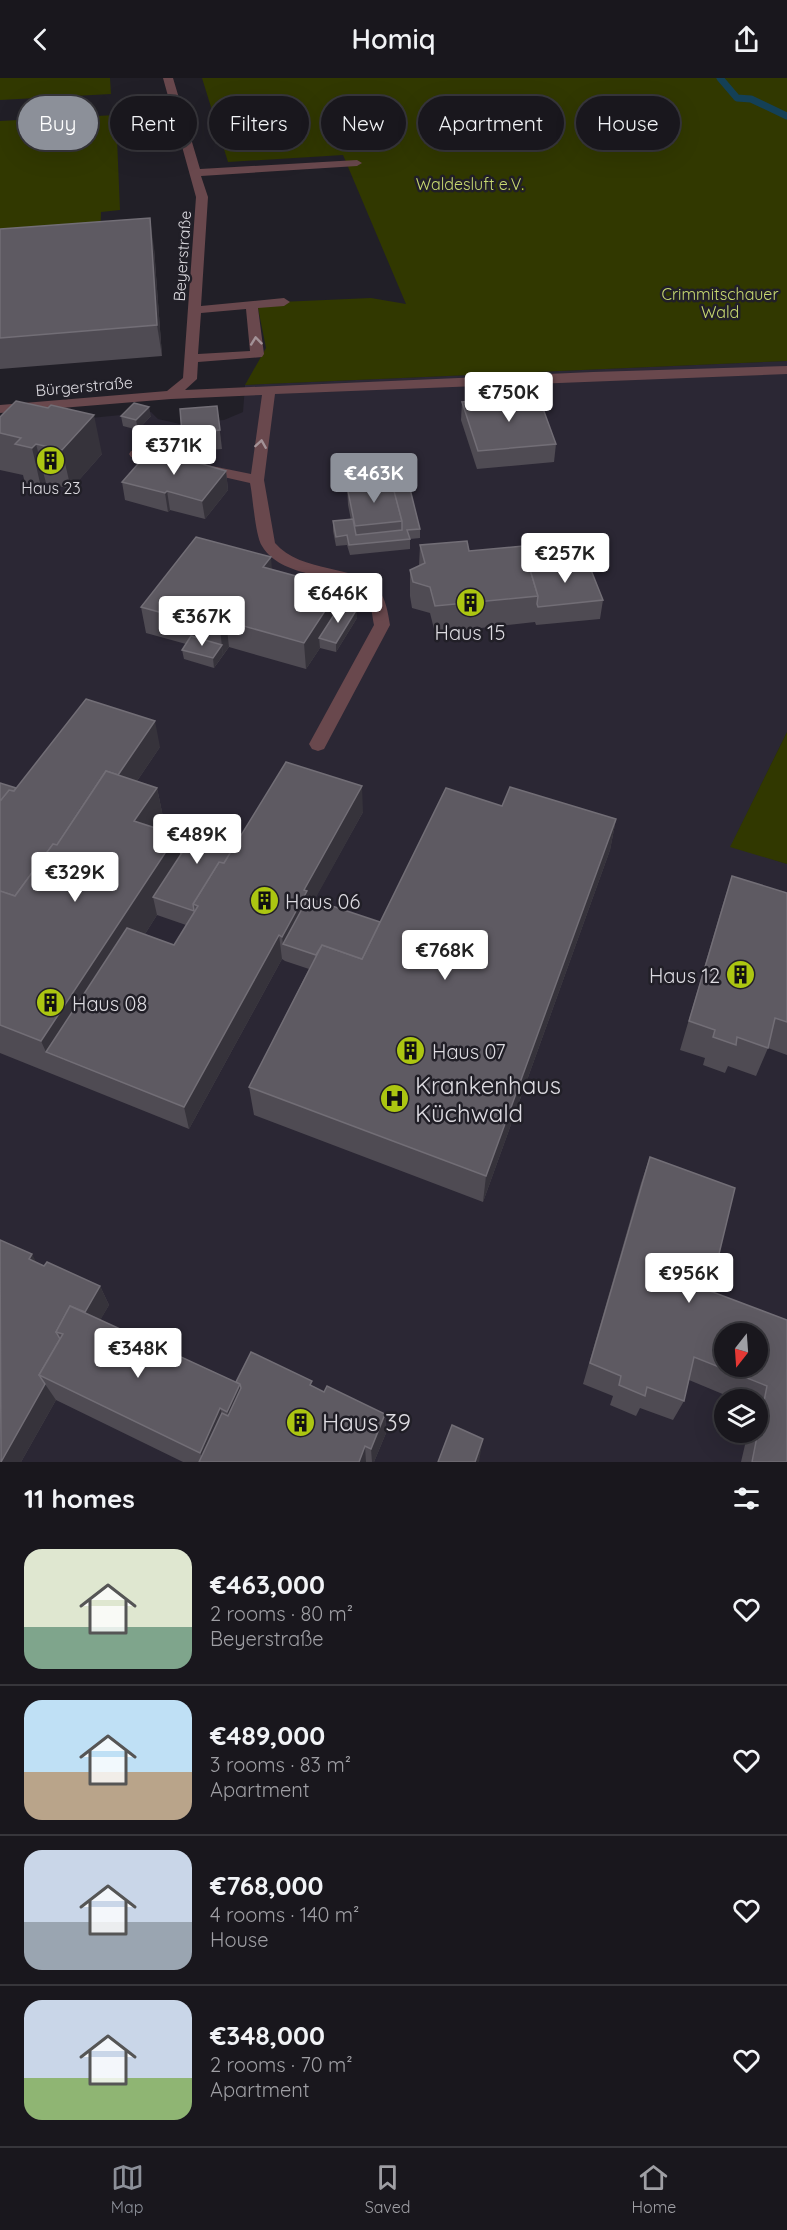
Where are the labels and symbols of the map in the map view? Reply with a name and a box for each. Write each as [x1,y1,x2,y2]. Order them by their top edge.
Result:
park label: Waldesluft e.V. [416,174,524,194]
street label: Beyerstraße [169,210,195,302]
park label: Crimmitschauer Wald [661,284,779,322]
one-way arrow [250,337,263,346]
street label: Bürgerstraße [34,372,134,400]
pin: €750K [467,372,551,423]
pin: €371K [132,425,216,476]
one-way arrow [254,439,266,449]
building icon: Haus 23 [35,444,67,476]
pin: €463K [332,453,416,504]
place label: Haus 23 [21,478,81,498]
pin: €257K [523,533,607,584]
pin: €646K [296,573,380,624]
building icon: Haus 15 [454,586,486,618]
pin: €367K [160,596,244,647]
place label: Haus 15 [435,620,505,645]
pin: €489K [155,814,239,865]
pin: €329K [33,852,117,903]
building icon: Haus 06 [248,885,280,917]
place label: Haus 06 [285,889,360,914]
pin: €768K [403,930,487,981]
building icon: Haus 12 [725,959,757,991]
place label: Haus 12 [649,963,720,988]
building icon: Haus 08 [35,987,67,1019]
place label: Haus 08 [72,991,147,1016]
building icon: Haus 07 [395,1035,427,1067]
place label: Haus 07 [432,1039,506,1064]
place label: Krankenhaus Küchwald [415,1070,561,1128]
hospital icon: Krankenhaus Küchwald [378,1083,410,1115]
pin: €956K [647,1253,731,1304]
north arrow [714,1323,768,1377]
pin: €348K [96,1328,180,1379]
building icon: Haus 39 [285,1406,317,1438]
place label: Haus 39 [322,1407,411,1437]

